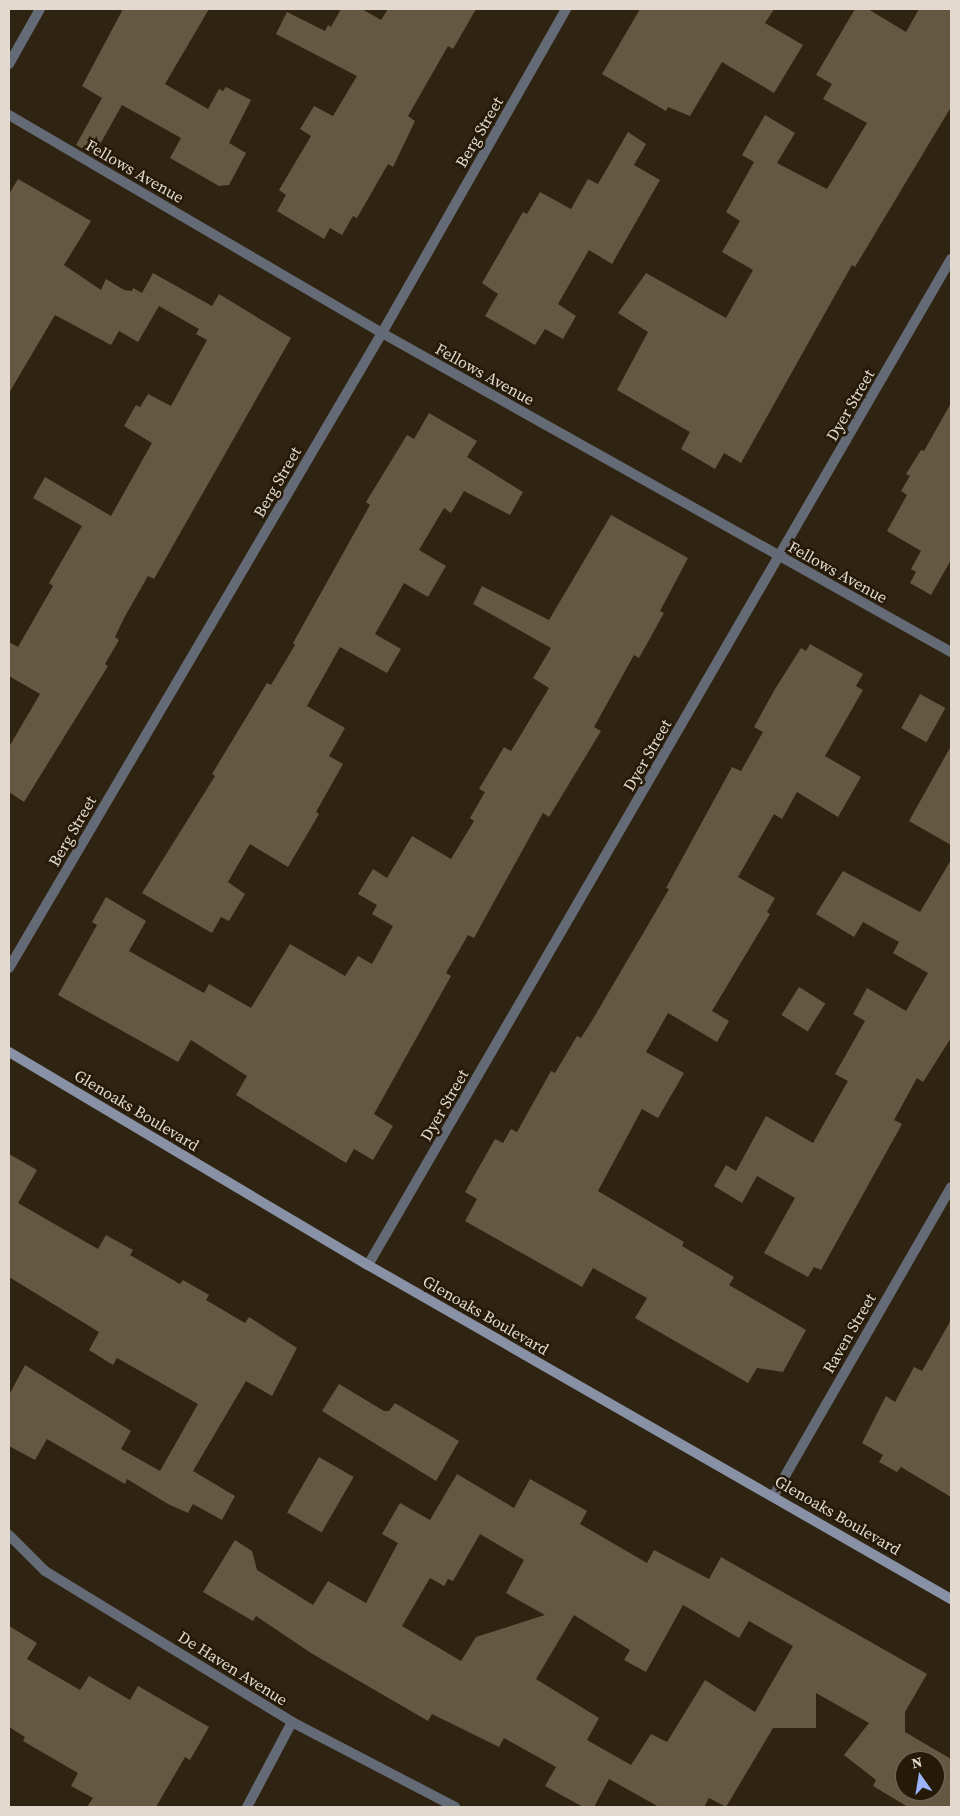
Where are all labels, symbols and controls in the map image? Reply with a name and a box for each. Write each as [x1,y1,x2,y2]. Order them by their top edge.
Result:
street label: Berg Street [451,93,507,171]
street label: Fellows Avenue [82,135,188,207]
street label: Fellows Avenue [432,339,538,409]
street label: Dyer Street [822,366,878,444]
street label: Berg Street [249,443,305,521]
street label: Fellows Avenue [785,537,891,607]
street label: Dyer Street [619,716,675,794]
street label: Berg Street [44,792,100,870]
street label: Glenoaks Boulevard [71,1065,203,1155]
street label: Dyer Street [416,1066,472,1144]
street label: Glenoaks Boulevard [420,1271,552,1359]
street label: Raven Street [818,1290,880,1376]
street label: Glenoaks Boulevard [772,1471,904,1559]
street label: De Haven Avenue [175,1627,291,1709]
north arrow [895,1751,945,1801]
text: N [910,1751,924,1773]

